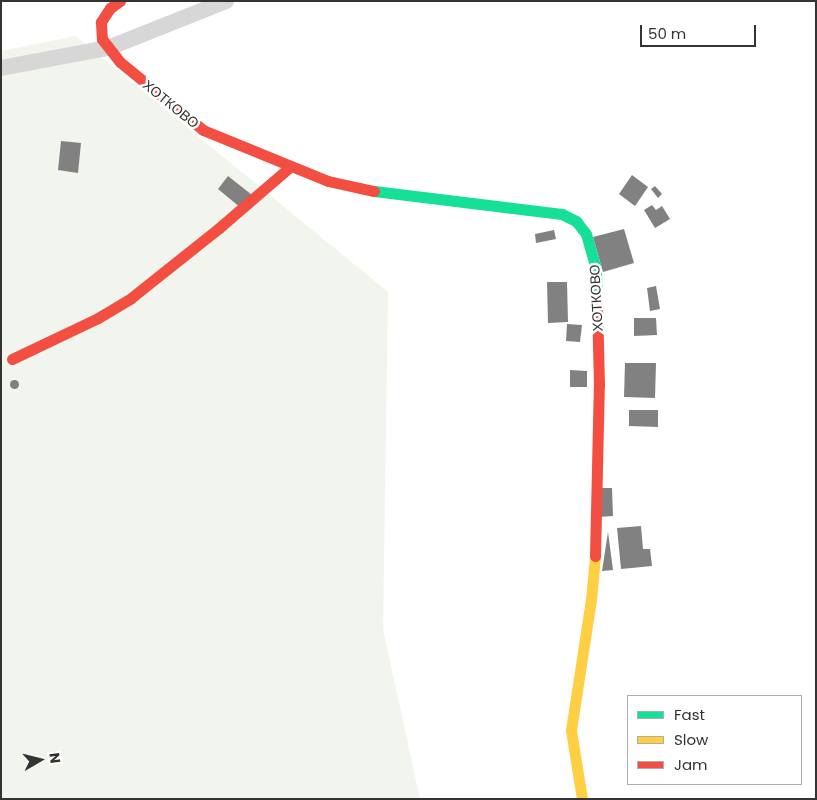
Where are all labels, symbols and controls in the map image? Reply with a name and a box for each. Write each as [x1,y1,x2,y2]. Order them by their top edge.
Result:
scale bar [642,15,758,47]
text: 50 m [648,23,686,44]
street label: ХОТКОВО [140,76,202,132]
street label: ХОТКОВО [586,264,606,332]
legend [627,695,802,785]
text: Fast [674,704,705,725]
text: Slow [674,729,708,750]
north arrow [15,735,65,785]
text: N [44,751,65,765]
text: Jam [674,754,708,775]

